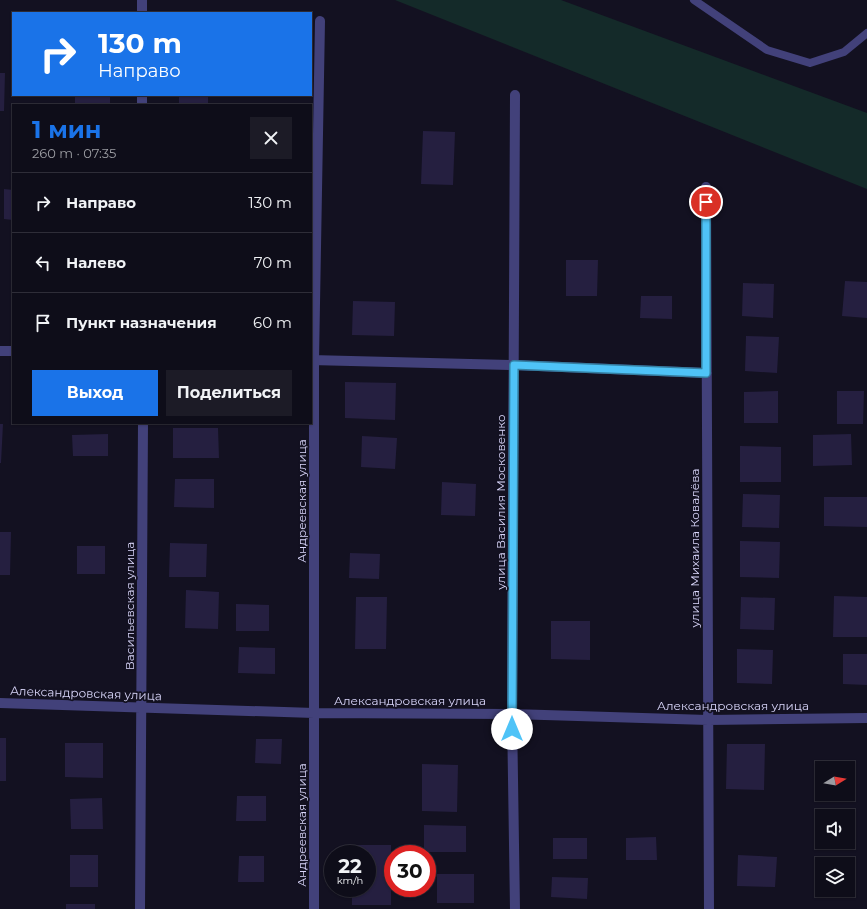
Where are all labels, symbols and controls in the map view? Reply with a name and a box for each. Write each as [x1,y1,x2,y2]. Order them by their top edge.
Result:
text: 130 m [98,26,182,60]
icon: right [32,28,84,80]
text: Направо [98,60,181,82]
text: 1 мин [32,115,101,144]
button: close [250,117,292,159]
text: 260 m · 07:35 [32,145,116,161]
pin [689,185,723,219]
icon: arrive [695,191,717,213]
icon: right [32,192,54,214]
text: Направо [66,193,136,212]
text: 130 m [248,193,292,212]
icon: left [32,252,54,274]
text: Налево [66,253,126,272]
text: 70 m [254,253,292,272]
icon: arrive [32,312,54,334]
text: Пункт назначения [66,313,217,332]
text: 60 m [253,313,292,332]
button: Выход [32,370,158,416]
button: Поделиться [166,370,292,416]
street label: улица Василия Московенко [493,414,508,591]
street label: Андреевская улица [294,439,309,563]
street label: улица Михаила Ковалёва [687,469,702,628]
street label: Васильевская улица [122,542,137,670]
street label: Александровская улица [10,683,162,703]
street label: Александровская улица [334,693,486,708]
street label: Александровская улица [657,698,809,713]
position arrow [491,708,533,750]
north arrow [815,761,855,801]
map controls [815,761,855,897]
street label: Андреевская улица [294,763,309,887]
button: sound [815,809,855,849]
speed limit sign: 30 [384,845,436,897]
text: 22 [338,854,362,878]
button: layers [815,857,855,897]
text: km/h [337,874,363,887]

